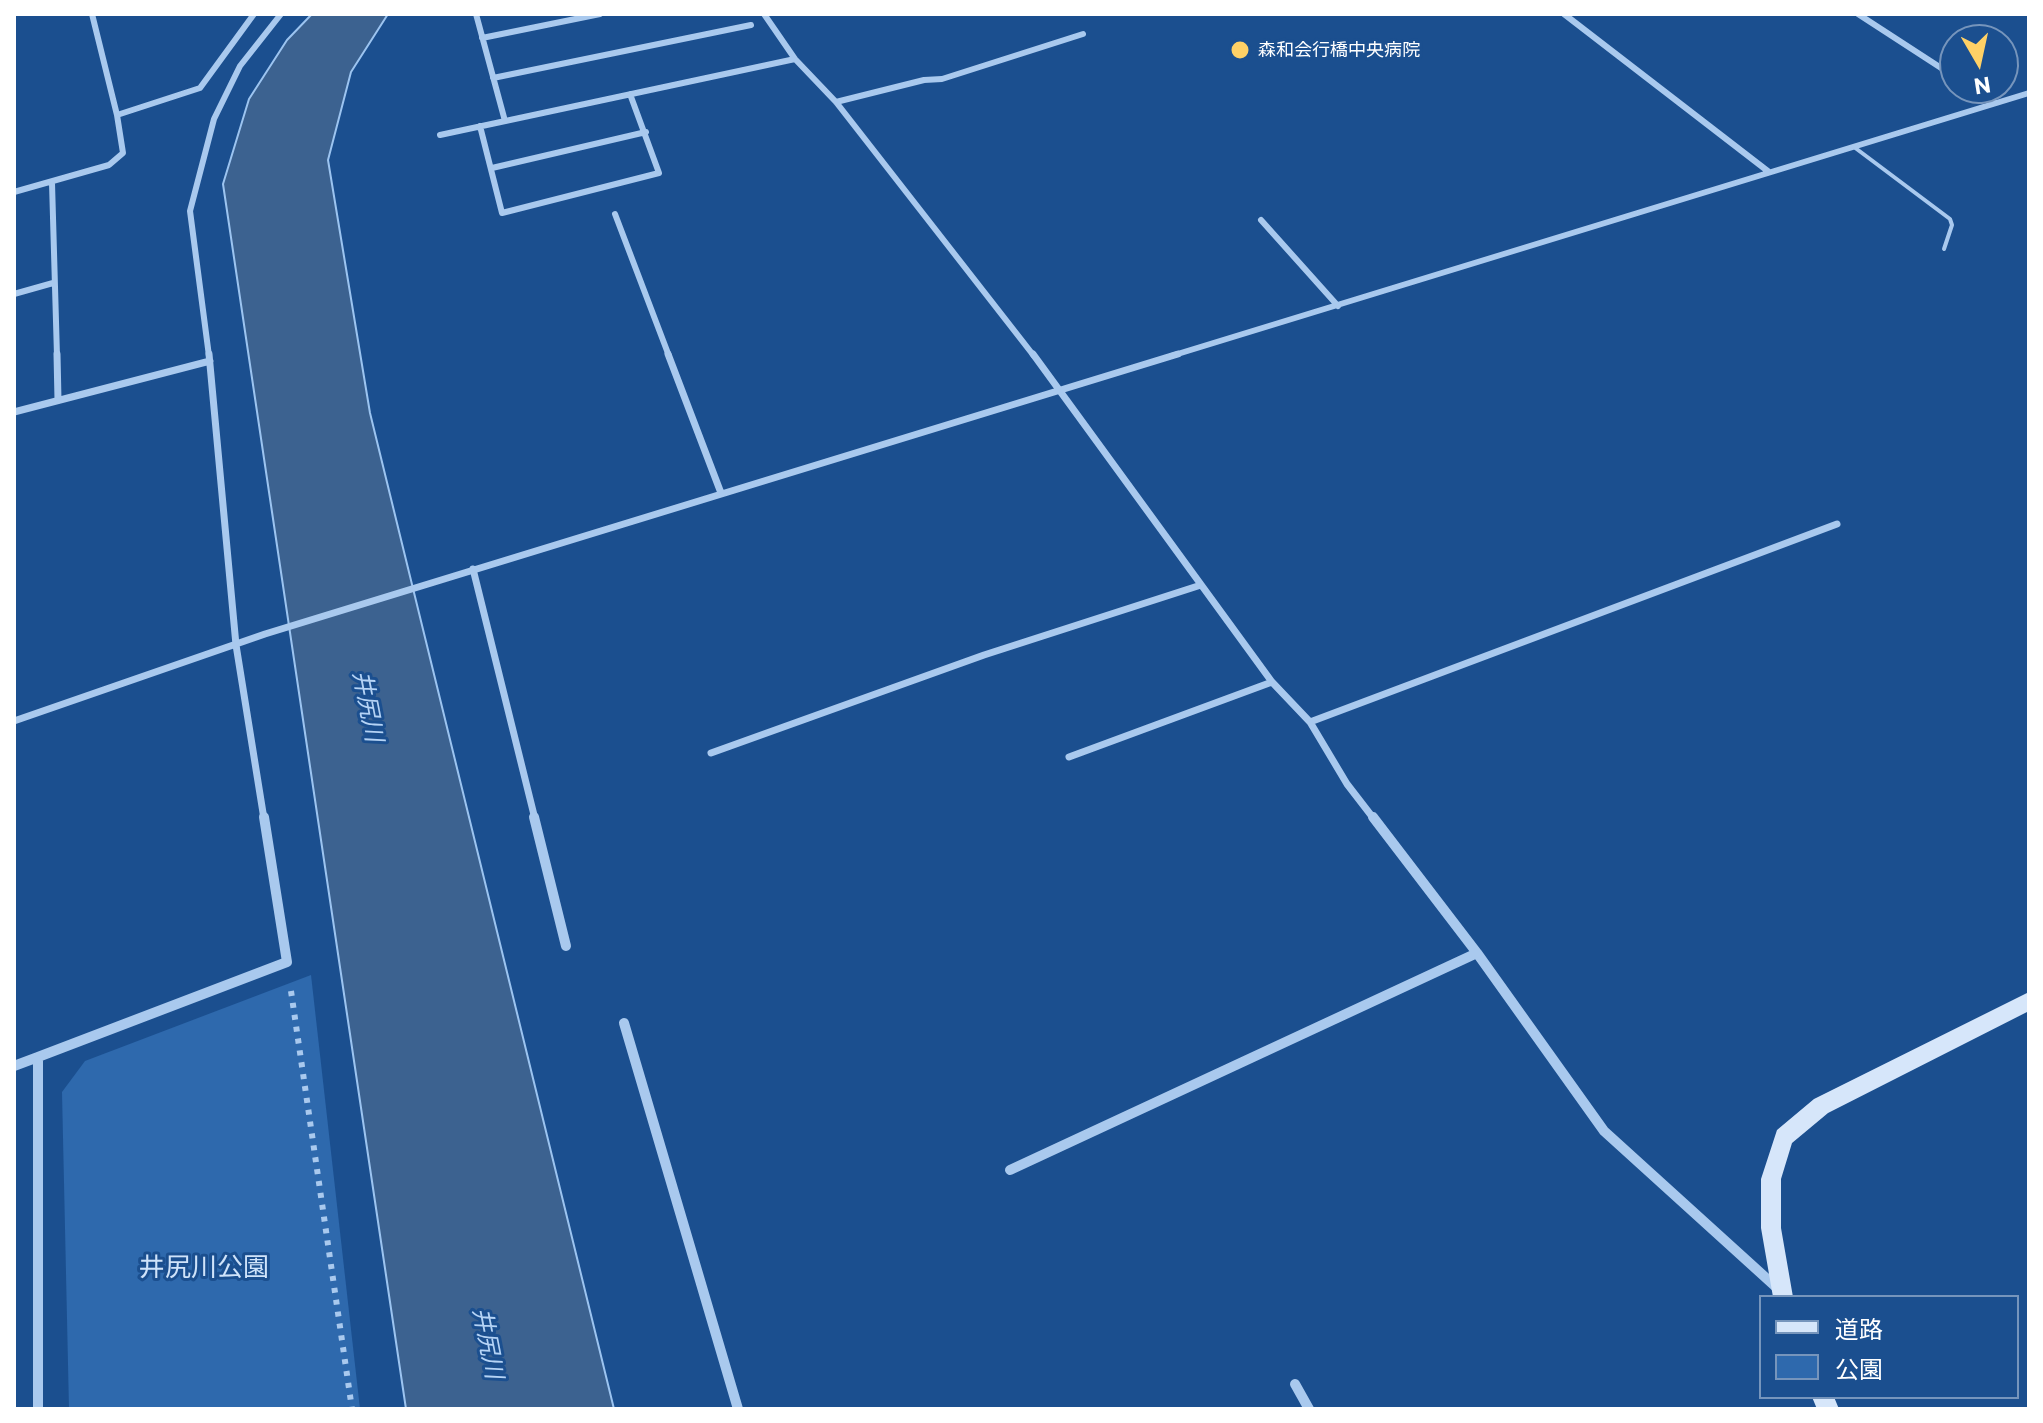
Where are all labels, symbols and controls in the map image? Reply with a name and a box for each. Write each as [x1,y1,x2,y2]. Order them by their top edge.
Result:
north arrow [1939,24,2019,104]
marker: 森和会行橋中央病院 [1229,39,1251,61]
place label: 森和会行橋中央病院 [1258,39,1420,61]
text: N [1972,72,1993,101]
water label: 井尻川 [347,668,389,744]
park label: 井尻川公園 [139,1251,269,1283]
legend [1759,1295,2019,1399]
water label: 井尻川 [467,1305,509,1381]
text: 道路 [1835,1314,1883,1343]
text: 公園 [1835,1354,1883,1383]

